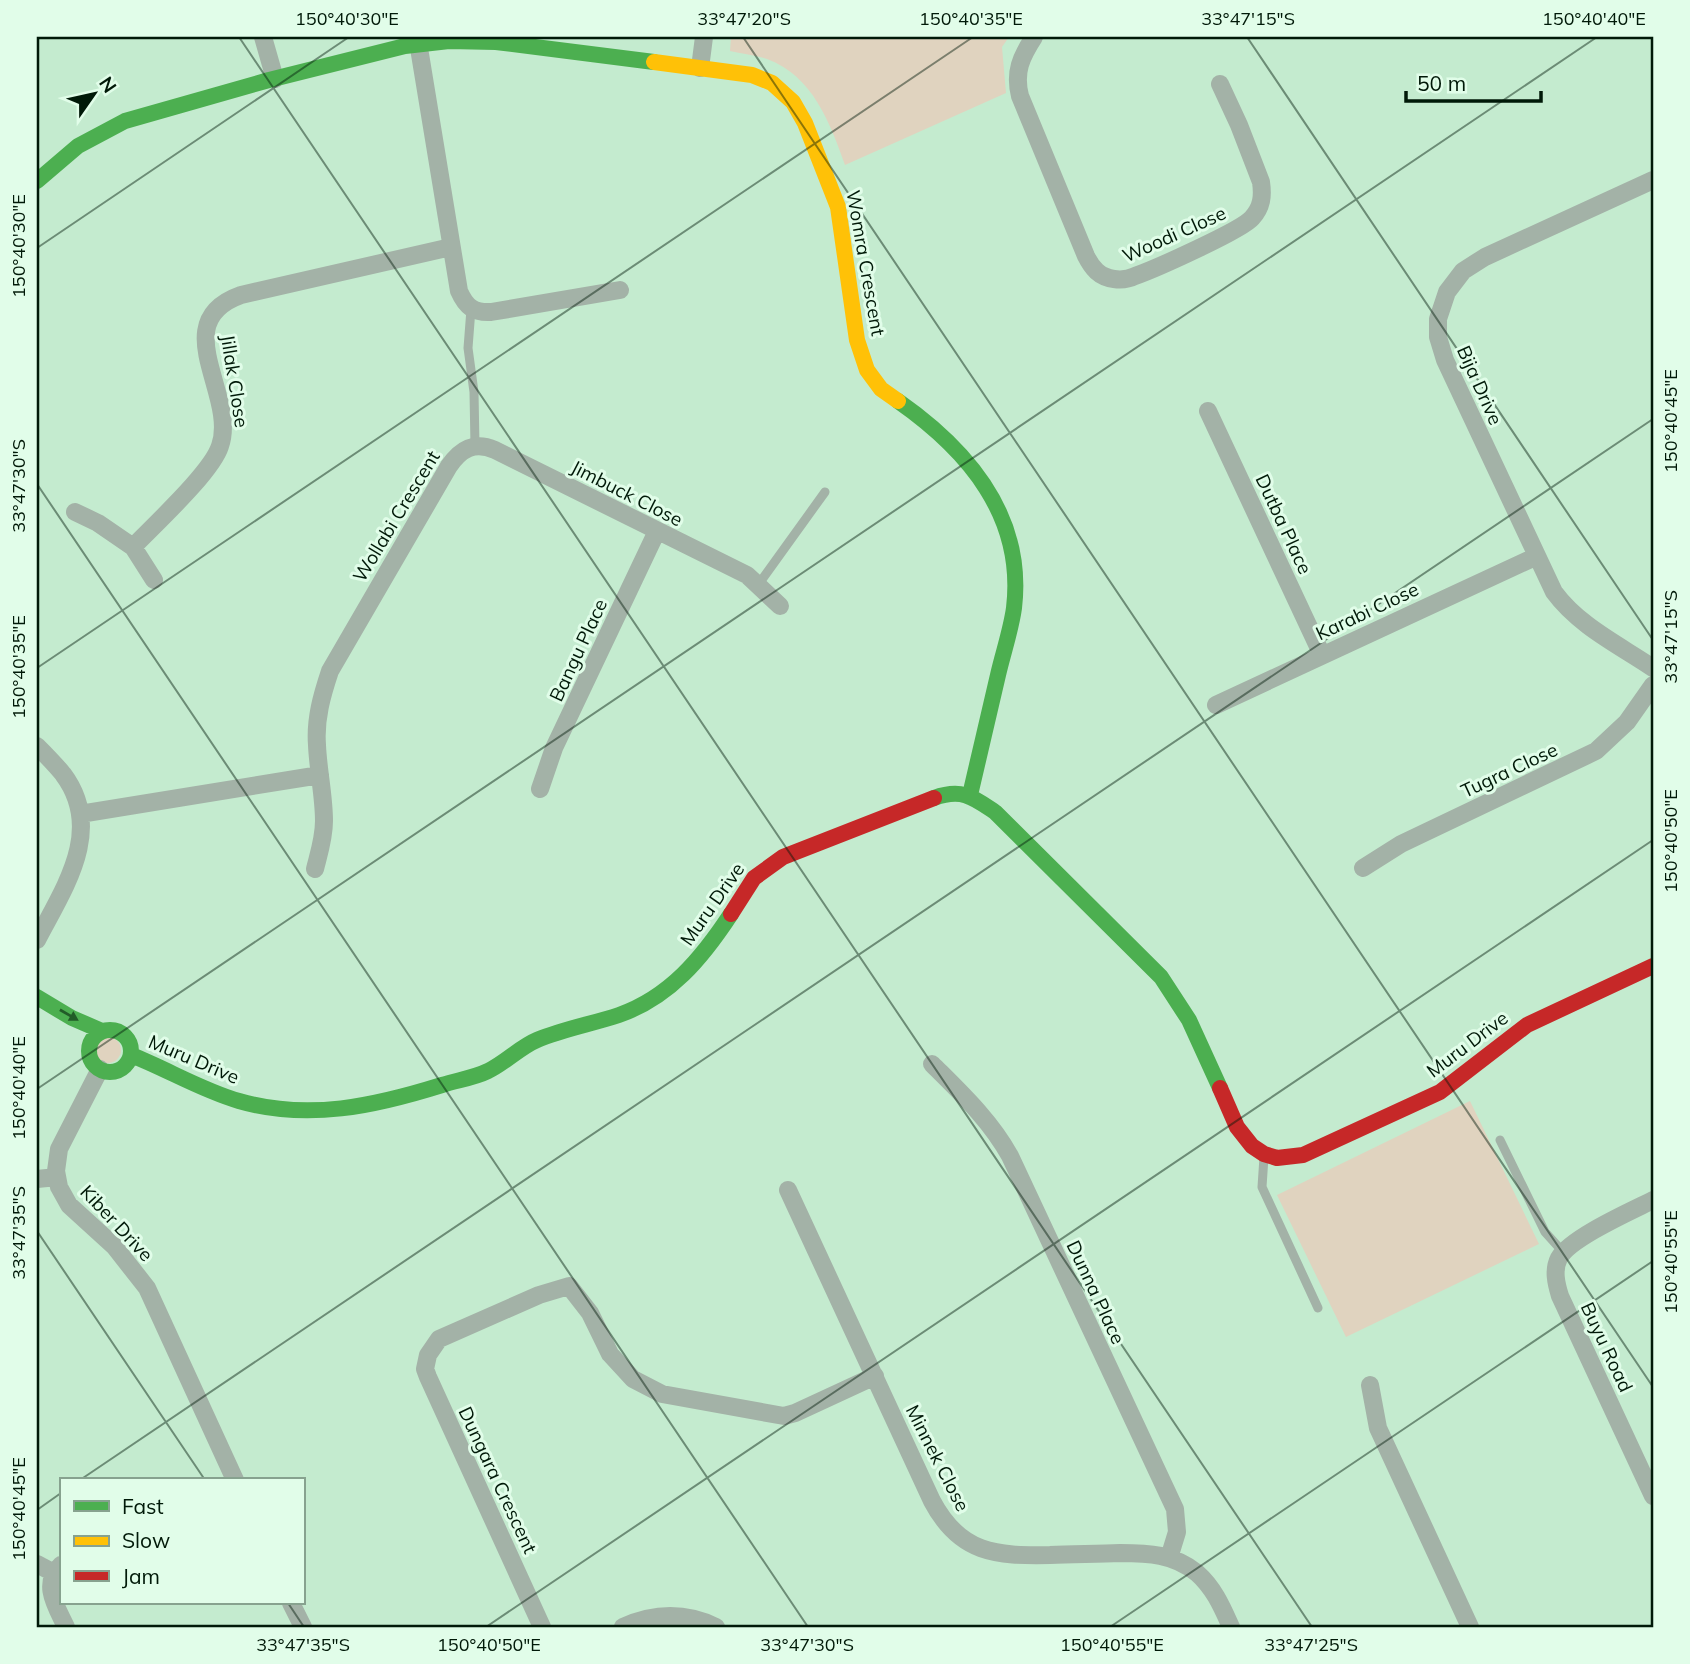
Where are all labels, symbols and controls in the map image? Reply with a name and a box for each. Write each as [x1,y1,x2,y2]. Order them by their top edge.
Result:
text: 150°40'30"E [295,7,399,30]
text: 33°47'20"S [697,7,791,30]
text: 150°40'35"E [919,7,1023,30]
text: 33°47'15"S [1201,7,1295,30]
text: 150°40'40"E [1542,7,1646,30]
north arrow [60,60,130,130]
scale bar [1406,60,1541,104]
text: 50 m [1417,70,1466,96]
text: N [94,72,122,97]
street label: Womra Crescent [841,188,891,338]
text: 150°40'30"E [7,194,30,298]
street label: Woodi Close [1119,201,1229,267]
street label: Jillak Close [216,333,254,429]
street label: Bija Drive [1452,342,1508,428]
text: 150°40'45"E [1659,369,1682,473]
text: 33°47'30"S [7,439,30,533]
street label: Wollabi Crescent [347,446,445,586]
street label: Jimbuck Close [567,455,687,531]
street label: Dutba Place [1250,470,1318,578]
street label: Karabi Close [1312,577,1422,645]
text: 33°47'15"S [1659,590,1682,684]
street label: Bangu Place [544,595,612,705]
text: 150°40'35"E [7,615,30,719]
street label: Tugra Close [1457,737,1561,803]
text: 150°40'50"E [1659,789,1682,893]
street label: Muru Drive [675,858,749,950]
street label: Muru Drive [1421,1006,1513,1082]
one-way arrow [59,1009,78,1021]
street label: Muru Drive [145,1029,243,1089]
text: 150°40'40"E [7,1036,30,1140]
street label: Kiber Drive [75,1180,159,1266]
text: 33°47'35"S [7,1186,30,1280]
text: 150°40'55"E [1659,1210,1682,1314]
street label: Dunna Place [1062,1236,1130,1348]
street label: Buyu Road [1576,1298,1638,1396]
street label: Minnek Close [901,1401,975,1515]
street label: Dungara Crescent [453,1403,543,1558]
text: 150°40'45"E [7,1457,30,1561]
legend [60,1478,304,1604]
text: Fast [122,1493,164,1519]
text: Slow [122,1527,170,1553]
text: Jam [122,1563,160,1589]
text: 33°47'35"S [256,1633,350,1656]
text: 150°40'50"E [437,1633,541,1656]
text: 33°47'30"S [760,1633,854,1656]
text: 150°40'55"E [1060,1633,1164,1656]
text: 33°47'25"S [1264,1633,1358,1656]

